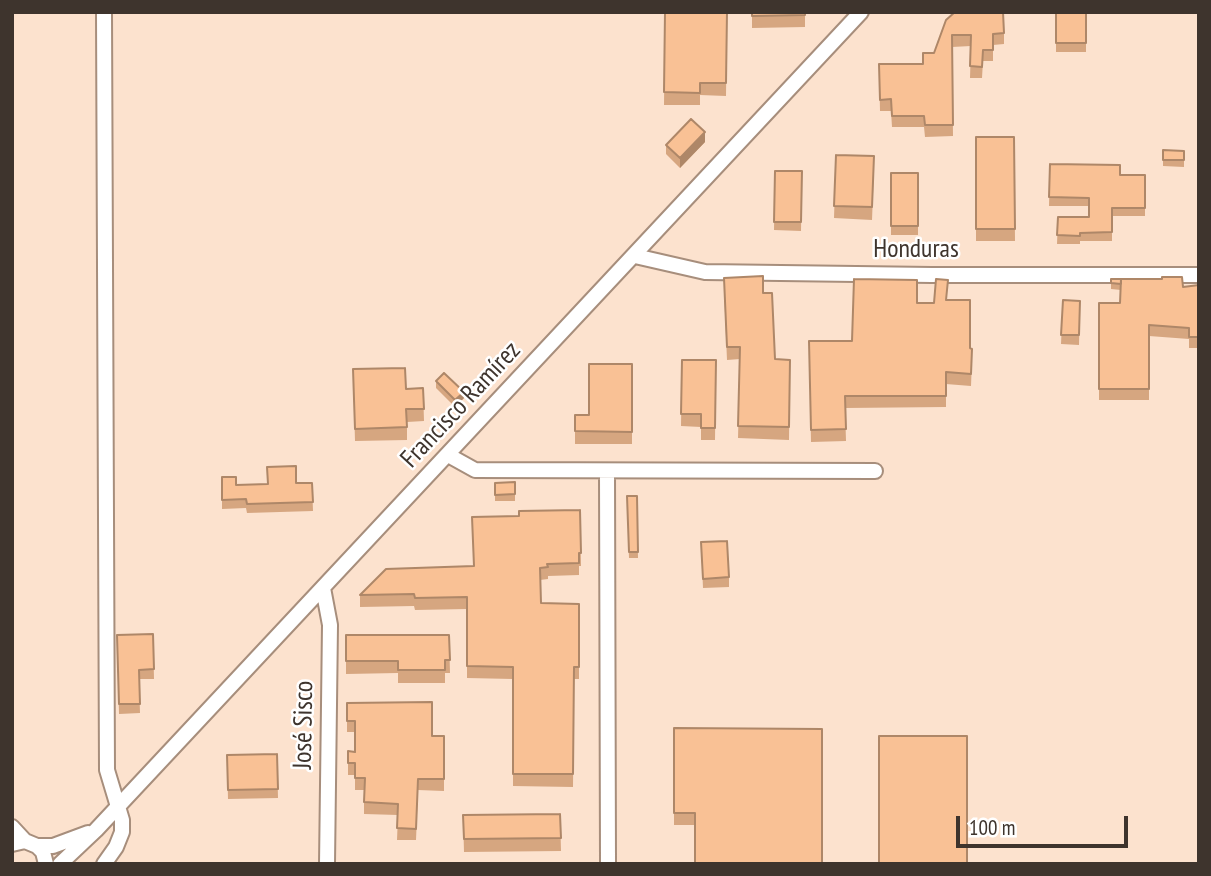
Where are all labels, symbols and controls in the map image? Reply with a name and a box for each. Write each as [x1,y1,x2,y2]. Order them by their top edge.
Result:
street label: Honduras [873,234,959,266]
street label: Francisco Ramírez [395,335,527,475]
street label: José Sisco [288,681,320,769]
scale bar [959,802,1130,846]
text: 100 m [969,814,1015,841]

